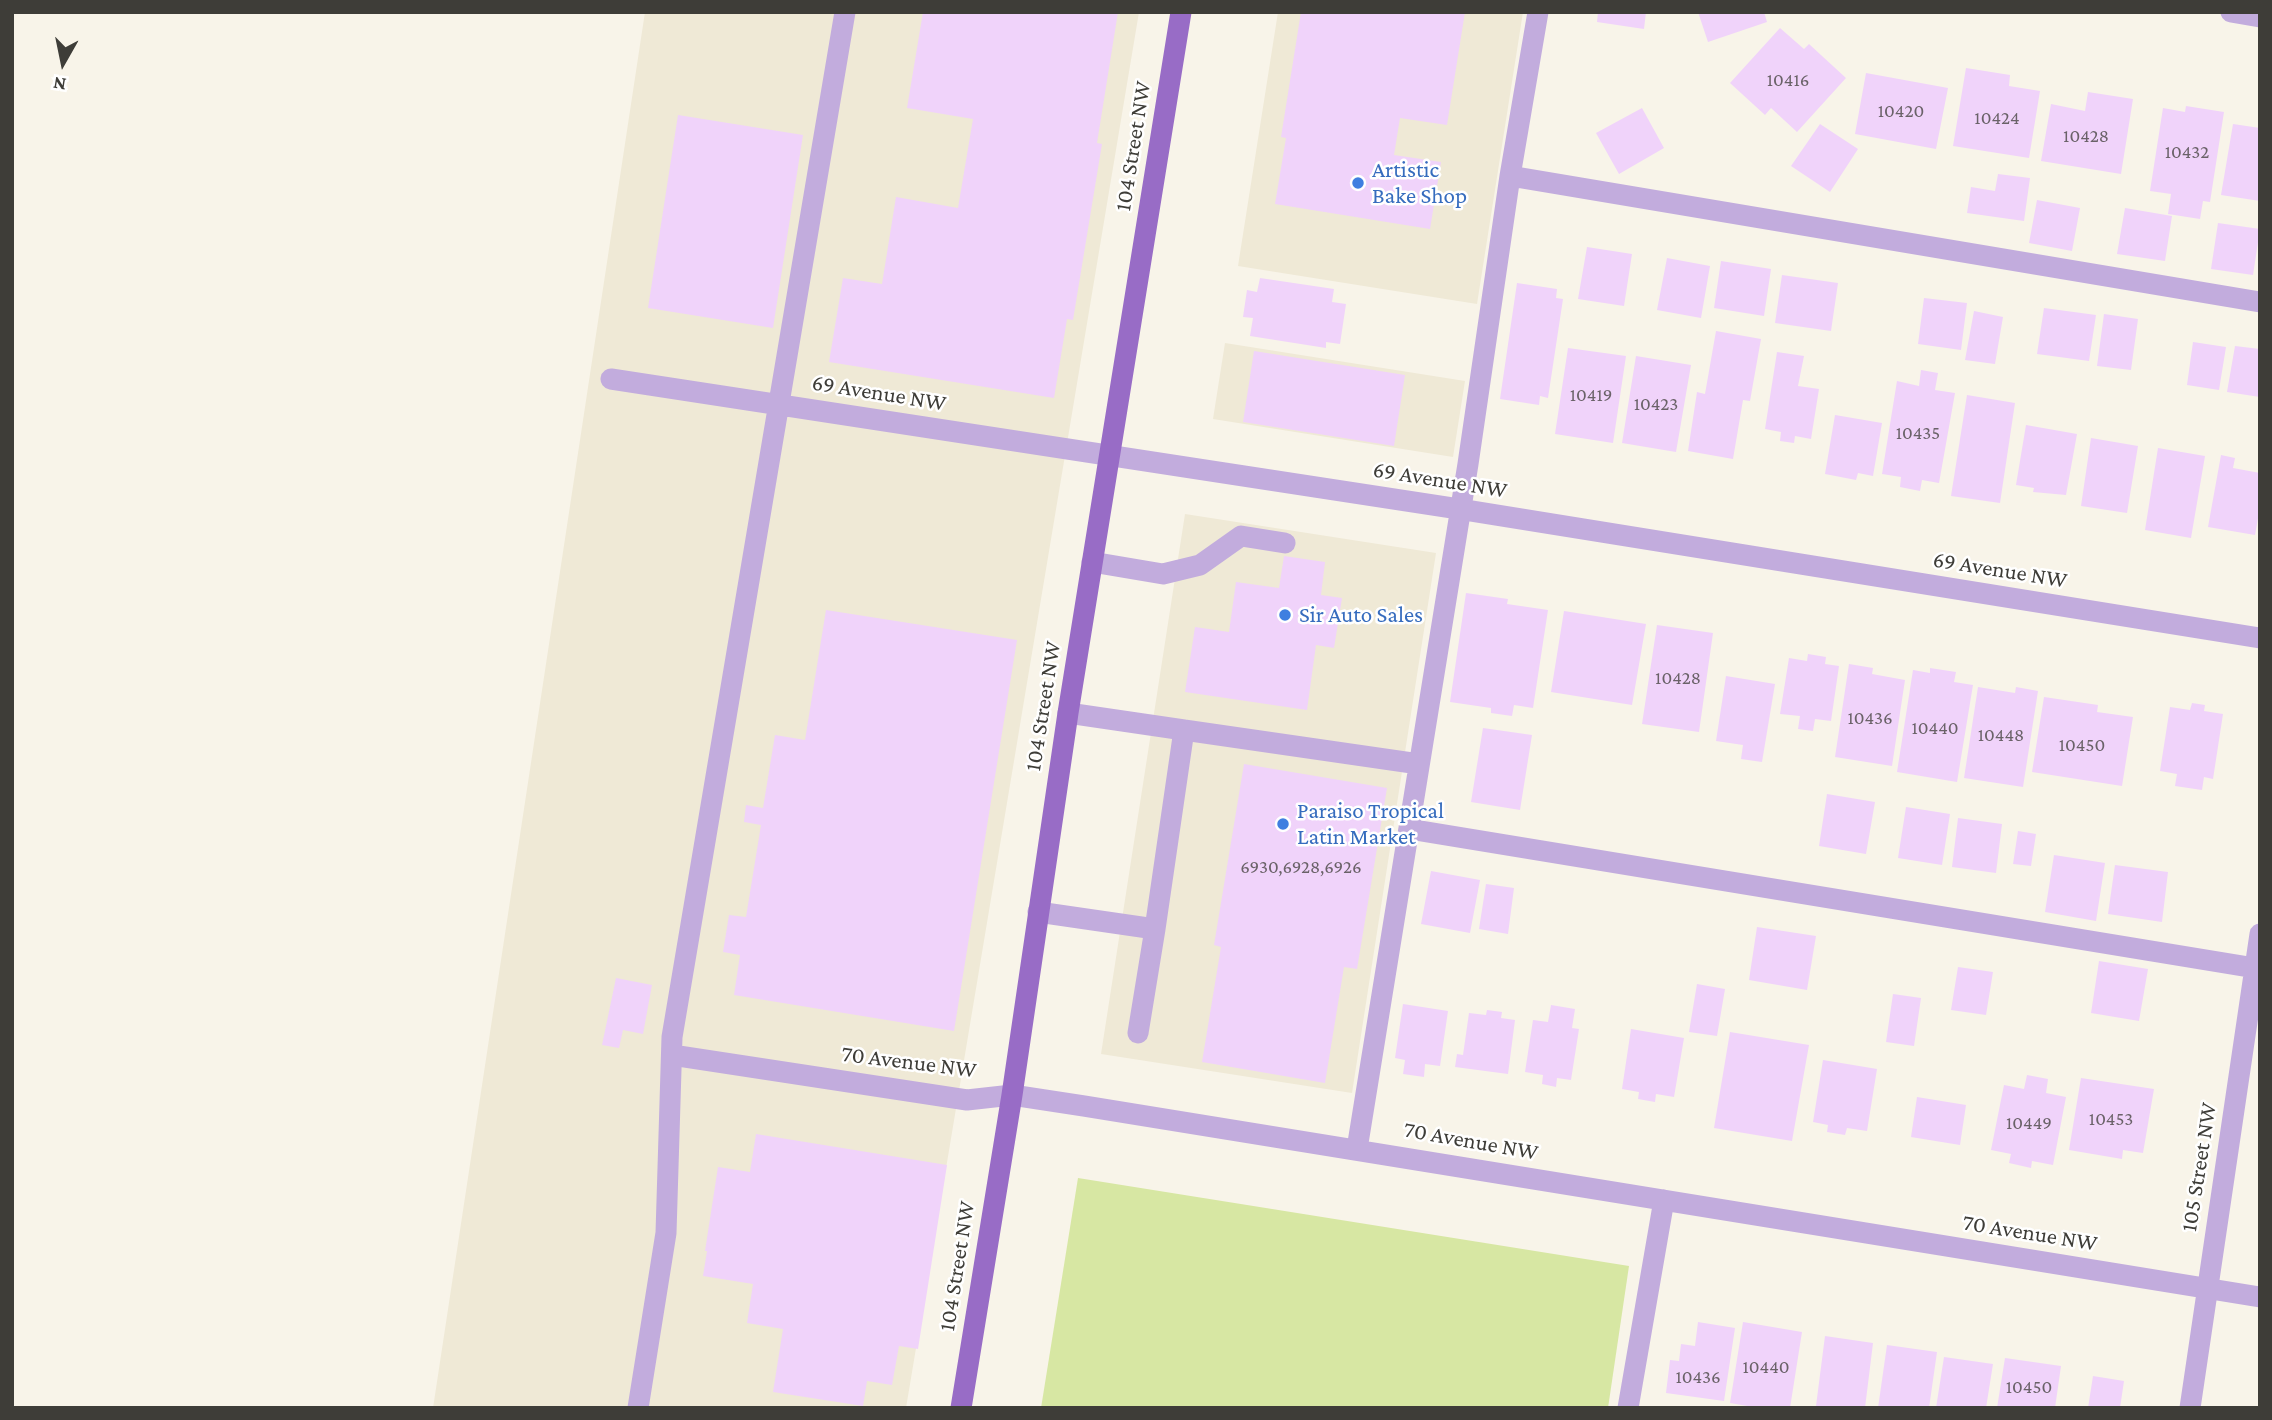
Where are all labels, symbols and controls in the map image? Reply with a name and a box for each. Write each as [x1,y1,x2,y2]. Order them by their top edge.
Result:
north arrow [28,28,98,98]
house number: 10416 [1767,69,1809,91]
text: N [52,73,68,96]
street label: 104 Street NW [1109,79,1157,213]
house number: 10420 [1878,100,1924,122]
house number: 10424 [1974,107,2020,129]
house number: 10428 [2063,125,2109,147]
house number: 10432 [2165,141,2209,163]
place label: Artistic Bake Shop [1372,156,1467,210]
marker: Artistic Bake Shop [1350,175,1366,191]
street label: 69 Avenue NW [810,369,948,417]
house number: 10419 [1570,384,1612,406]
house number: 10423 [1634,393,1678,415]
house number: 10435 [1896,422,1940,444]
street label: 69 Avenue NW [1371,456,1509,504]
street label: 69 Avenue NW [1931,546,2069,594]
place label: Sir Auto Sales [1299,601,1423,629]
marker: Sir Auto Sales [1277,607,1293,623]
street label: 104 Street NW [1019,639,1067,773]
house number: 10428 [1655,667,1701,689]
house number: 10436 [1847,707,1893,729]
house number: 10440 [1911,717,1959,739]
house number: 10448 [1978,724,2024,746]
house number: 10450 [2059,734,2105,756]
place label: Paraiso Tropical Latin Market [1297,797,1444,851]
marker: Paraiso Tropical Latin Market [1275,816,1291,832]
house number: 6930,6928,6926 [1240,856,1362,878]
street label: 70 Avenue NW [840,1040,978,1084]
street label: 105 Street NW [2175,1101,2223,1233]
house number: 10453 [2089,1108,2133,1130]
house number: 10449 [2006,1112,2052,1134]
street label: 70 Avenue NW [1402,1116,1540,1166]
street label: 104 Street NW [933,1199,981,1333]
street label: 70 Avenue NW [1961,1209,2099,1257]
house number: 10440 [1742,1356,1790,1378]
house number: 10436 [1675,1366,1721,1388]
house number: 10450 [2006,1376,2052,1398]

